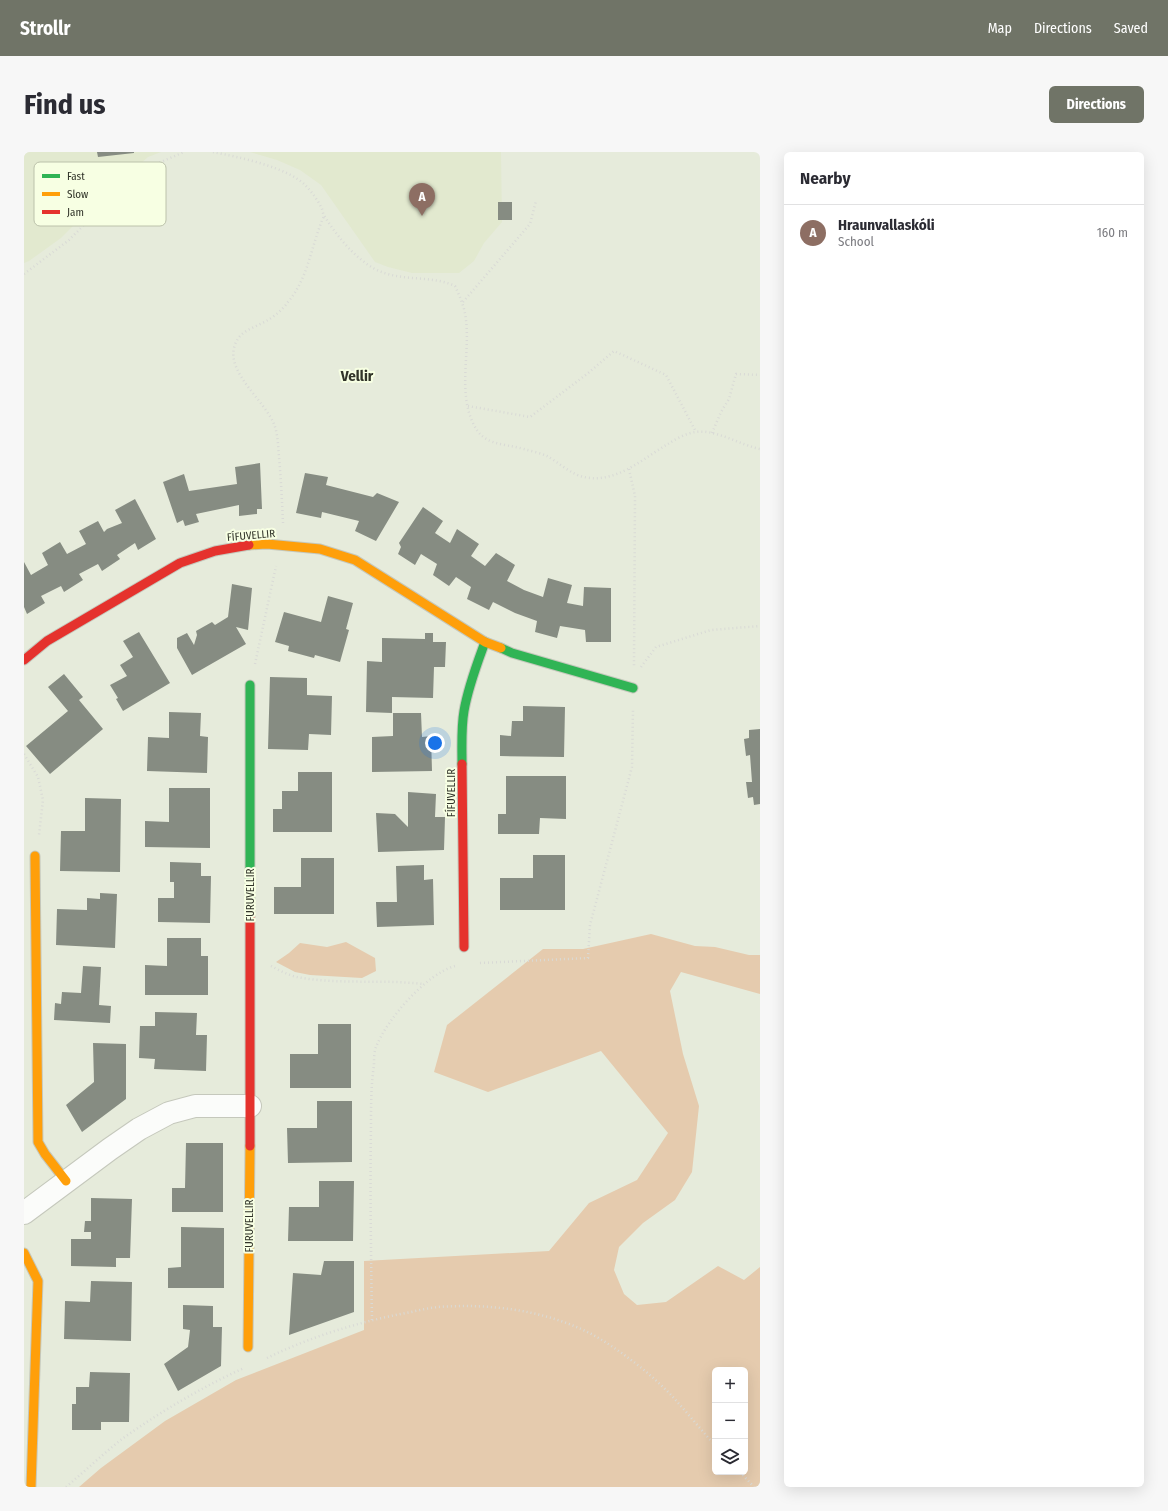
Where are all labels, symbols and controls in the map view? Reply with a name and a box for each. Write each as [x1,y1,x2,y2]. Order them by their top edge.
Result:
text: Strollr [20,17,70,40]
text: Map [988,20,1012,37]
text: Directions [1034,20,1092,37]
text: Saved [1114,20,1148,37]
button: Directions [1049,86,1144,123]
text: Find us [24,88,106,121]
legend [34,162,166,226]
text: Nearby [800,168,851,189]
text: Fast [67,170,85,183]
pin: A [409,183,435,216]
text: Slow [67,188,88,201]
text: Jam [67,206,84,219]
text: Hraunvallaskóli [838,216,935,234]
text: A [809,225,817,240]
text: 160 m [1097,225,1128,240]
text: School [838,234,874,249]
district label: Vellir [340,367,374,385]
street label: FÍFUVELLIR [226,526,276,544]
your location [425,733,445,753]
street label: FÍFUVELLIR [444,769,458,817]
street label: FURUVELLIR [244,868,257,922]
street label: FURUVELLIR [243,1199,256,1253]
map controls [712,1367,748,1475]
button: + [712,1367,748,1403]
button: − [712,1403,748,1439]
button: layers [712,1439,748,1475]

